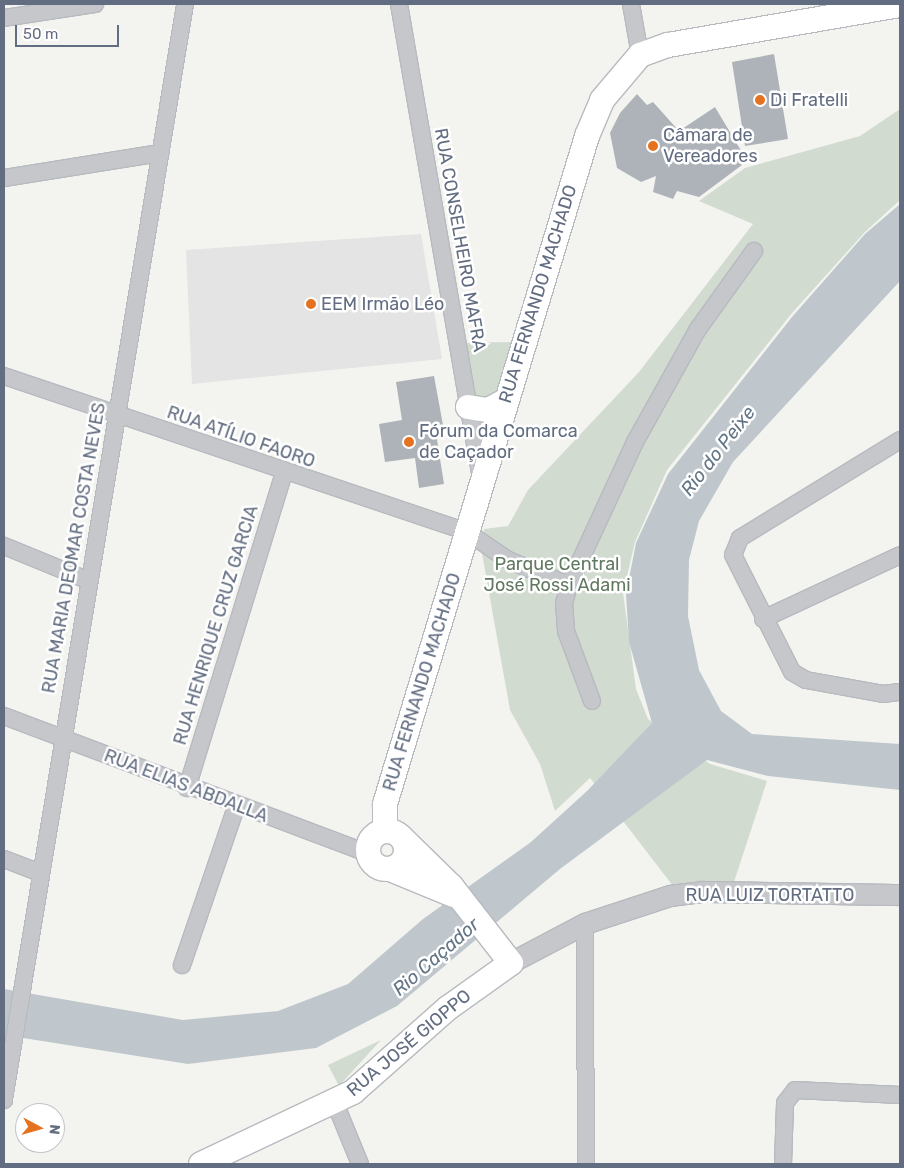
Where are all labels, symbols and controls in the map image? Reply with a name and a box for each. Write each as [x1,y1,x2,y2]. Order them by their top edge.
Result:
scale bar [18,15,121,47]
text: 50 m [23,25,58,43]
place label: Di Fratelli [770,89,848,111]
marker: Di Fratelli [754,94,766,106]
place label: Câmara de Vereadores [663,125,758,168]
street label: RUA CONSELHEIRO MAFRA [430,126,490,354]
marker: Câmara de Vereadores [647,140,659,152]
street label: RUA FERNANDO MACHADO [494,182,582,406]
place label: EEM Irmão Léo [321,293,444,315]
marker: EEM Irmão Léo [305,298,317,310]
street label: RUA MARIA DEOMAR COSTA NEVES [38,400,110,696]
street label: RUA ATÍLIO FAORO [164,401,318,473]
water label: Rio do Peixe [676,402,760,500]
place label: Fórum da Comarca de Caçador [419,421,578,464]
marker: Fórum da Comarca de Caçador [403,436,415,448]
street label: RUA HENRIQUE CRUZ GARCIA [169,502,263,748]
park label: Parque Central José Rossi Adami [483,554,631,596]
street label: RUA FERNANDO MACHADO [378,570,466,794]
street label: RUA ELIAS ABDALLA [101,745,271,827]
street label: RUA LUIZ TORTATTO [685,884,855,906]
water label: Rio Caçador [388,913,484,1001]
street label: RUA JOSÉ GIOPPO [343,985,475,1101]
north arrow [15,1103,65,1153]
text: N [45,1124,63,1135]

